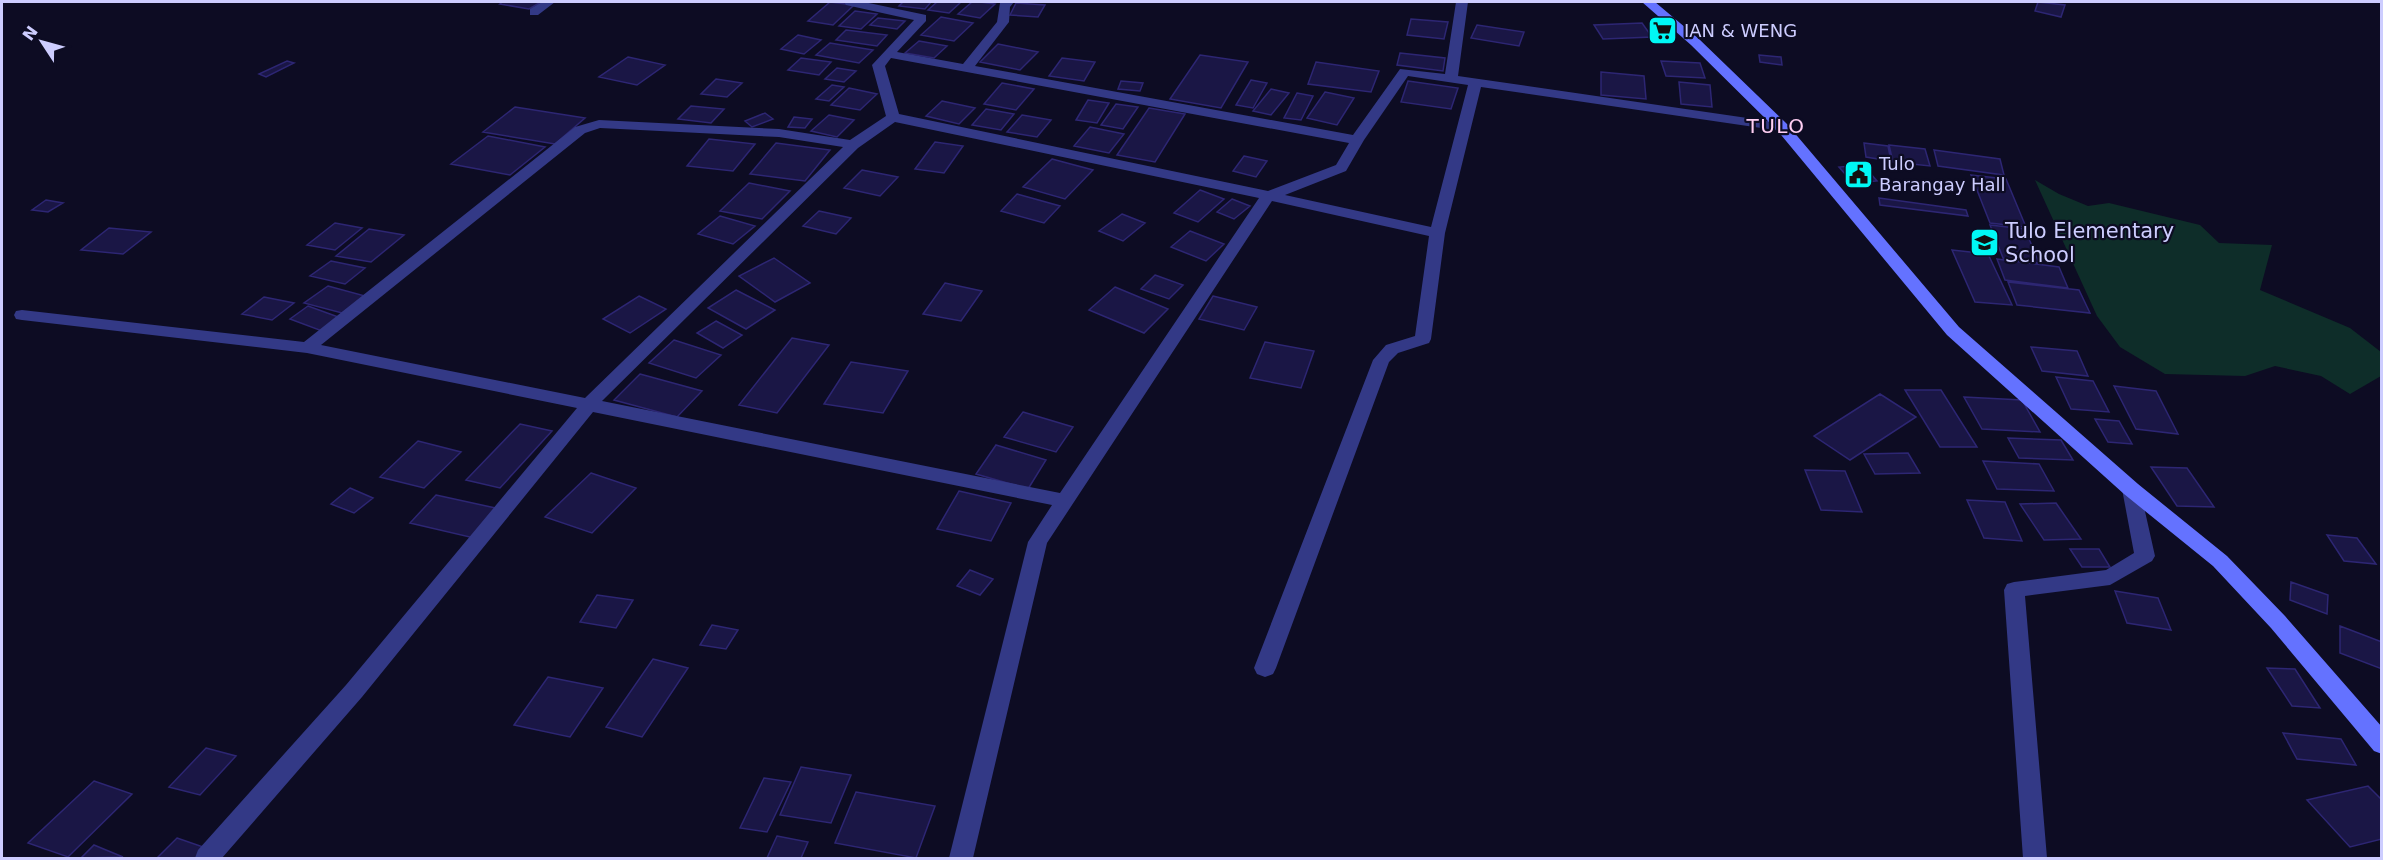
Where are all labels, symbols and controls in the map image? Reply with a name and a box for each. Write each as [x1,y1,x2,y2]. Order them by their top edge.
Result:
north arrow [12,12,72,72]
supermarket icon: IAN & WENG [1647,15,1679,47]
place label: IAN & WENG [1684,20,1797,41]
text: N [19,22,42,44]
district label: TULO [1745,114,1806,138]
place label: Tulo Barangay Hall [1878,153,2006,195]
public building icon: Tulo Barangay Hall [1842,158,1874,190]
place label: Tulo Elementary School [2004,219,2174,267]
school or university icon: Tulo Elementary School [1968,227,2000,259]

